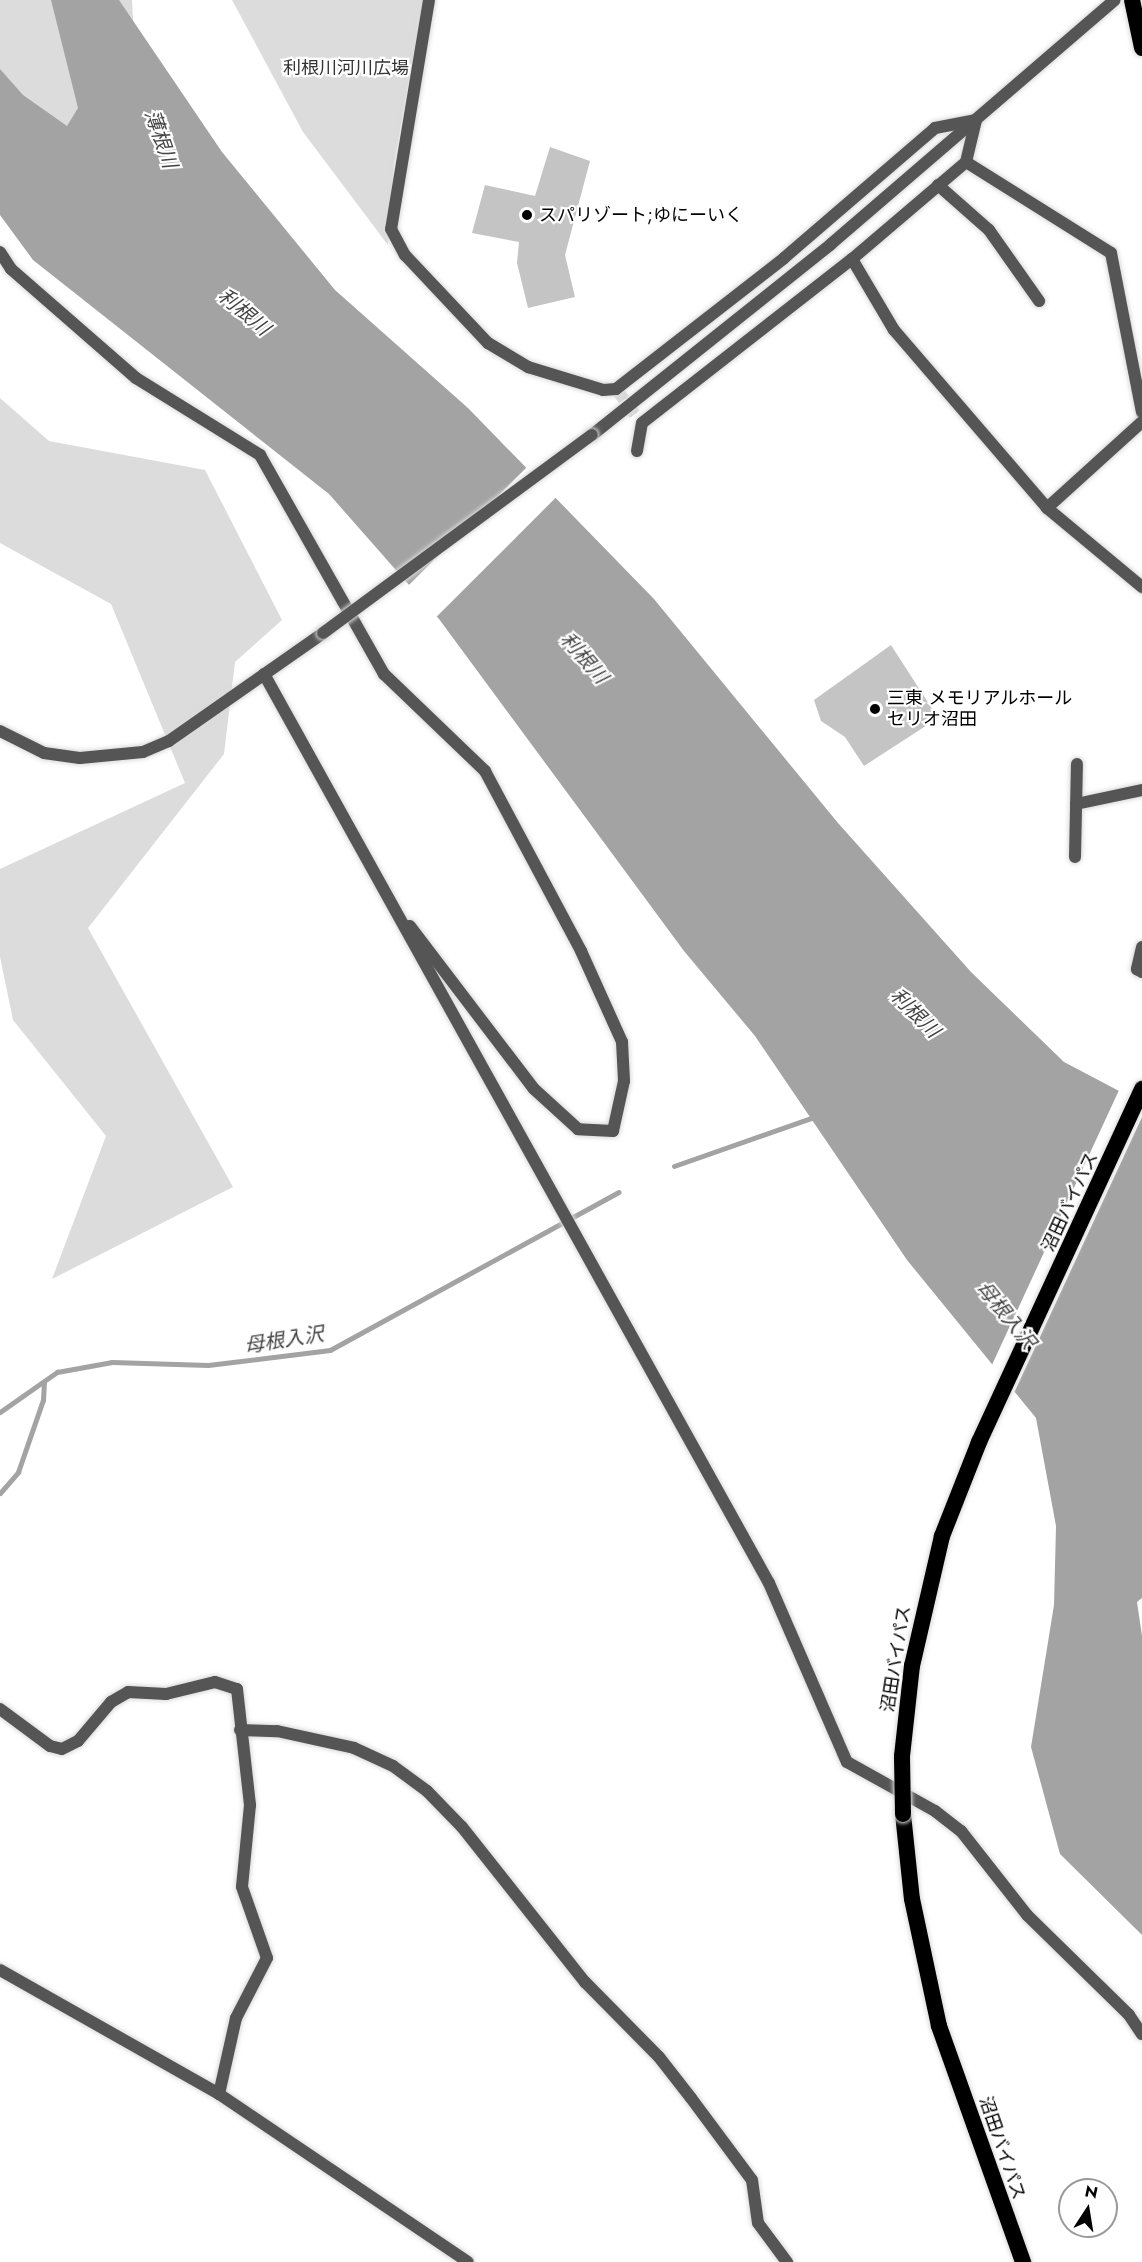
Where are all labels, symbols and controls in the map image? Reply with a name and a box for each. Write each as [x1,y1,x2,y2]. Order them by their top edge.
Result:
park label: 利根川河川広場 [283,57,409,79]
water label: 薄根川 [140,107,182,171]
place label: スパリゾート;ゆにーいく [539,204,743,226]
marker: スパリゾート;ゆにーいく [520,208,534,222]
water label: 利根川 [213,284,275,340]
water label: 利根川 [555,627,613,689]
place label: 三東 メモリアルホール セリオ沼田 [887,688,1072,730]
marker: 三東 メモリアルホール セリオ沼田 [868,702,882,716]
water label: 利根川 [885,983,945,1043]
street label: 沼田バイパス [1037,1148,1103,1256]
water label: 母根入沢 [972,1276,1040,1354]
water label: 母根入沢 [243,1322,325,1358]
street label: 沼田バイパス [877,1604,915,1714]
street label: 沼田バイパス [974,2093,1030,2203]
north arrow [1058,2178,1118,2238]
text: N [1083,2179,1100,2204]

